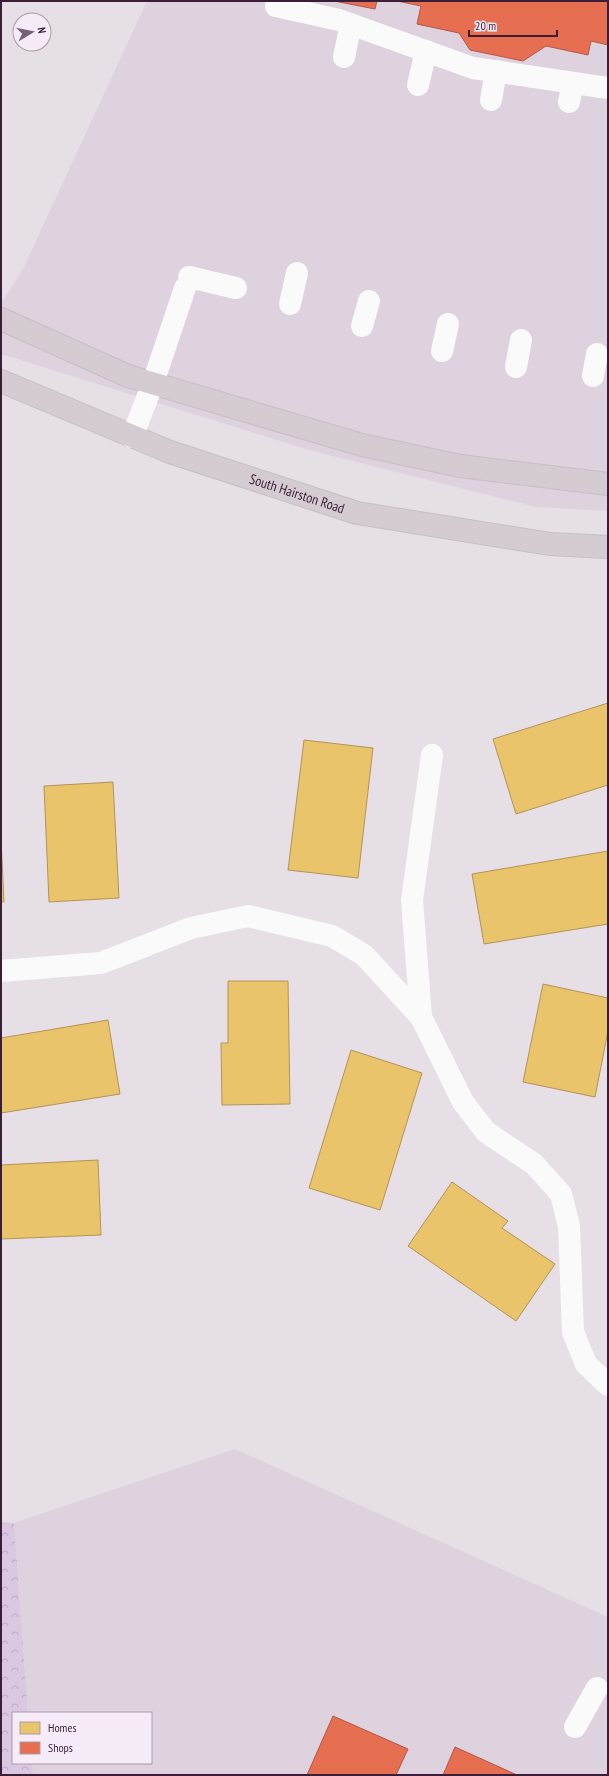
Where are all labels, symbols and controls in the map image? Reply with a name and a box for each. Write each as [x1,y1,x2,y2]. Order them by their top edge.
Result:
north arrow [12,12,52,52]
scale bar [469,12,557,38]
text: 20 m [475,18,496,33]
text: N [34,26,49,34]
street label: South Hairston Road [247,470,347,517]
legend [12,1712,152,1764]
text: Homes [48,1720,76,1735]
text: Shops [48,1740,73,1755]

